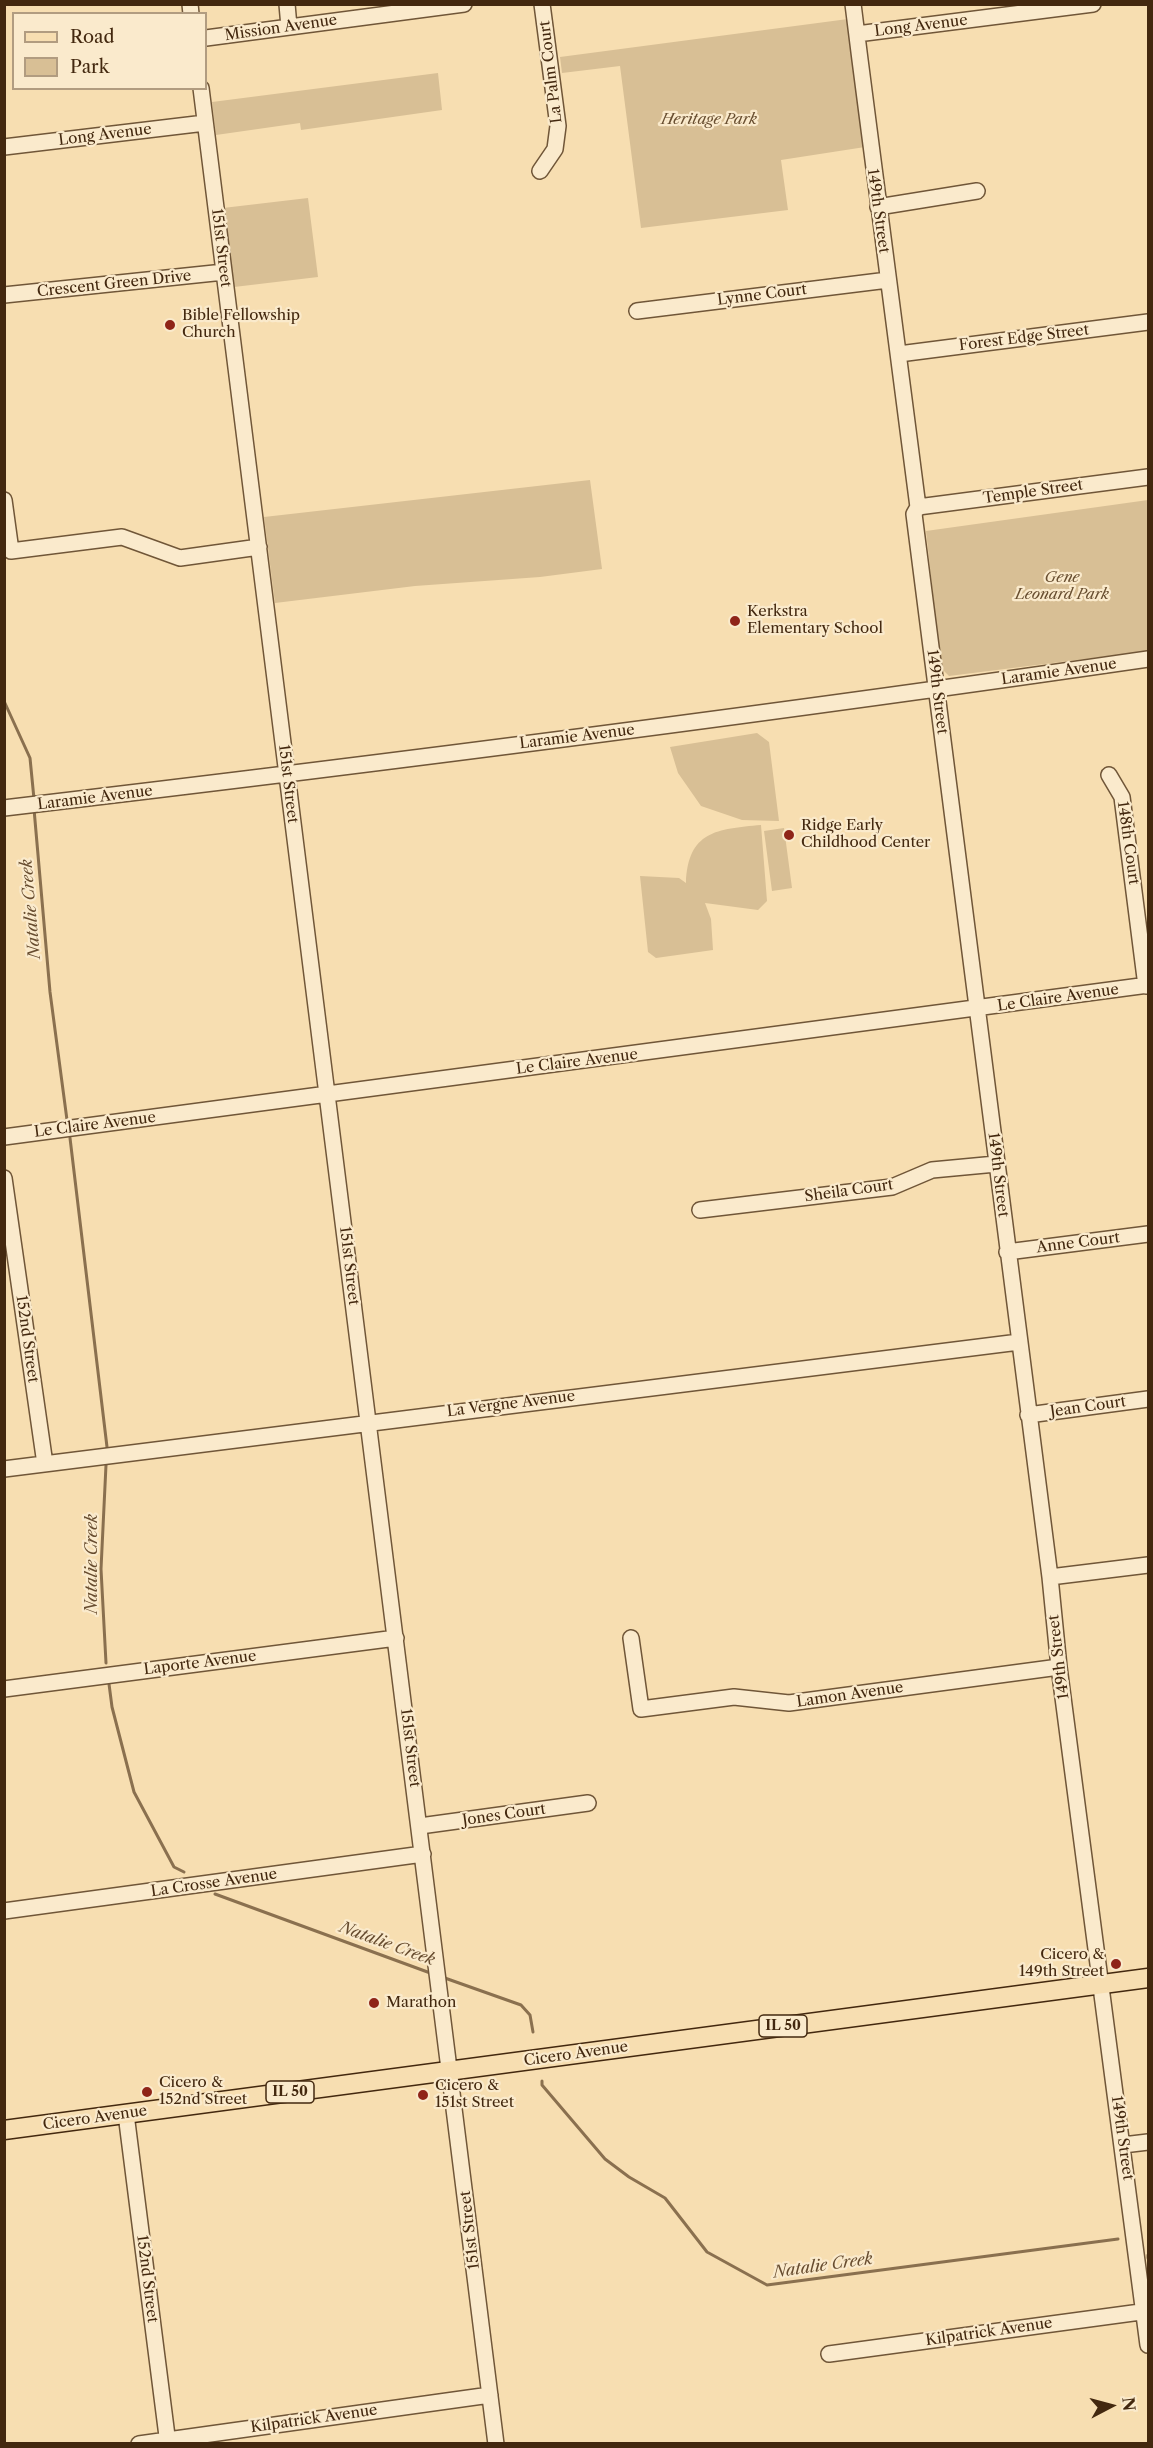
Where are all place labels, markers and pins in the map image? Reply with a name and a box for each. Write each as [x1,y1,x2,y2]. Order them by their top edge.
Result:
place label: Bible Fellowship Church [182,307,300,342]
marker: Bible Fellowship Church [163,318,177,332]
place label: Kerkstra Elementary School [747,603,883,638]
marker: Kerkstra Elementary School [728,614,742,628]
place label: Ridge Early Childhood Center [801,817,930,852]
marker: Ridge Early Childhood Center [782,828,796,842]
place label: Cicero & 149th Street [1019,1946,1104,1981]
marker: Cicero & 149th Street [1109,1957,1123,1971]
place label: Marathon [386,1994,456,2012]
marker: Marathon [367,1996,381,2010]
place label: Cicero & 152nd Street [159,2074,247,2109]
place label: Cicero & 151st Street [435,2077,514,2112]
marker: Cicero & 152nd Street [140,2085,154,2099]
marker: Cicero & 151st Street [416,2088,430,2102]

